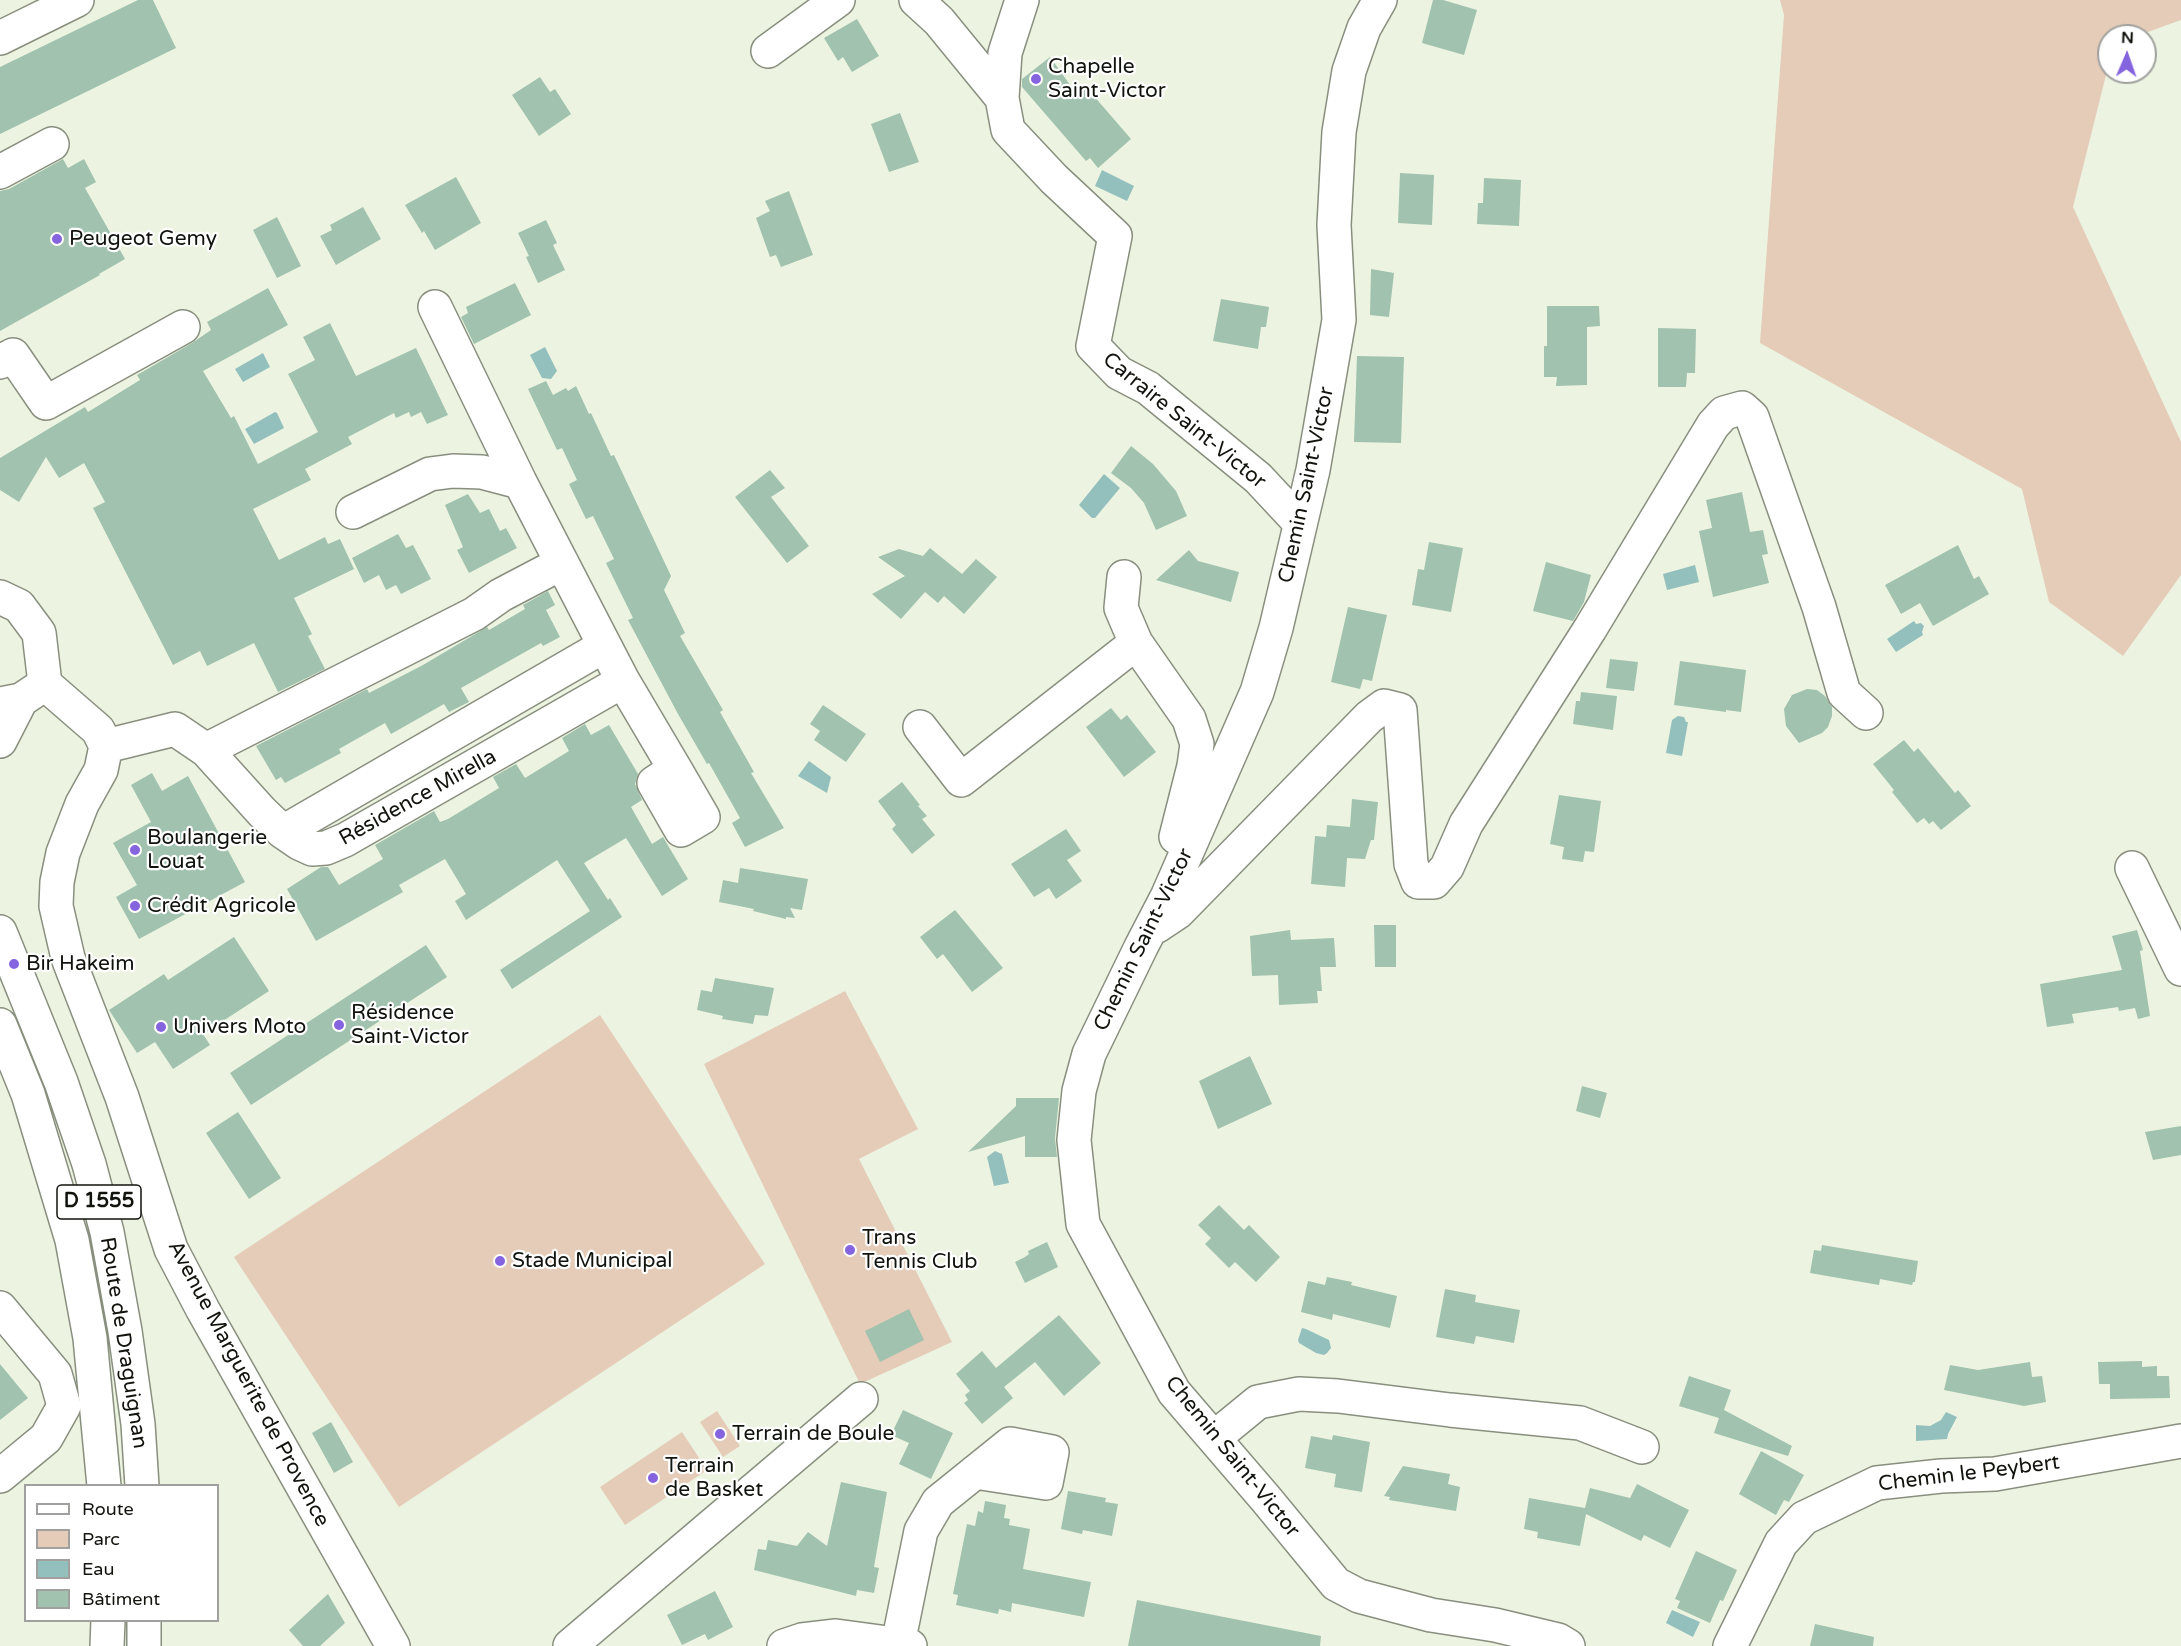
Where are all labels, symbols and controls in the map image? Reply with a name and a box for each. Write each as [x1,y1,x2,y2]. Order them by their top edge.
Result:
north arrow [2097,24,2157,84]
text: N [2121,28,2134,48]
place label: Chapelle Saint-Victor [1048,54,1166,104]
marker: Chapelle Saint-Victor [1029,72,1043,86]
place label: Peugeot Gemy [69,226,217,252]
marker: Peugeot Gemy [50,232,64,246]
street label: Carraire Saint-Victor [1097,348,1271,494]
street label: Chemin Saint-Victor [1274,385,1340,585]
street label: Résidence Mirella [335,744,501,852]
place label: Boulangerie Louat [147,825,267,875]
marker: Boulangerie Louat [128,843,142,857]
street label: Chemin Saint-Victor [1089,845,1199,1035]
place label: Crédit Agricole [147,893,296,919]
marker: Crédit Agricole [128,899,142,913]
place label: Bir Hakeim [26,951,134,977]
marker: Bir Hakeim [7,957,21,971]
place label: Résidence Saint-Victor [351,1000,469,1050]
place label: Univers Moto [173,1014,306,1040]
marker: Résidence Saint-Victor [332,1018,346,1032]
marker: Univers Moto [154,1020,168,1034]
road number: D 1555 [57,1185,141,1219]
place label: Trans Tennis Club [862,1225,978,1275]
street label: Route de Draguignan [94,1236,152,1450]
street label: Avenue Marguerite de Provence [162,1237,334,1531]
marker: Trans Tennis Club [843,1243,857,1257]
place label: Stade Municipal [512,1248,672,1274]
marker: Stade Municipal [493,1254,507,1268]
street label: Chemin Saint-Victor [1159,1371,1305,1543]
place label: Terrain de Boule [732,1421,894,1447]
marker: Terrain de Boule [713,1427,727,1441]
street label: Chemin le Peybert [1877,1450,2061,1498]
place label: Terrain de Basket [665,1453,763,1503]
marker: Terrain de Basket [646,1471,660,1485]
legend [24,1484,219,1622]
text: Route [82,1498,134,1520]
text: Parc [82,1528,120,1550]
text: Eau [82,1558,114,1580]
text: Bâtiment [82,1588,160,1610]

